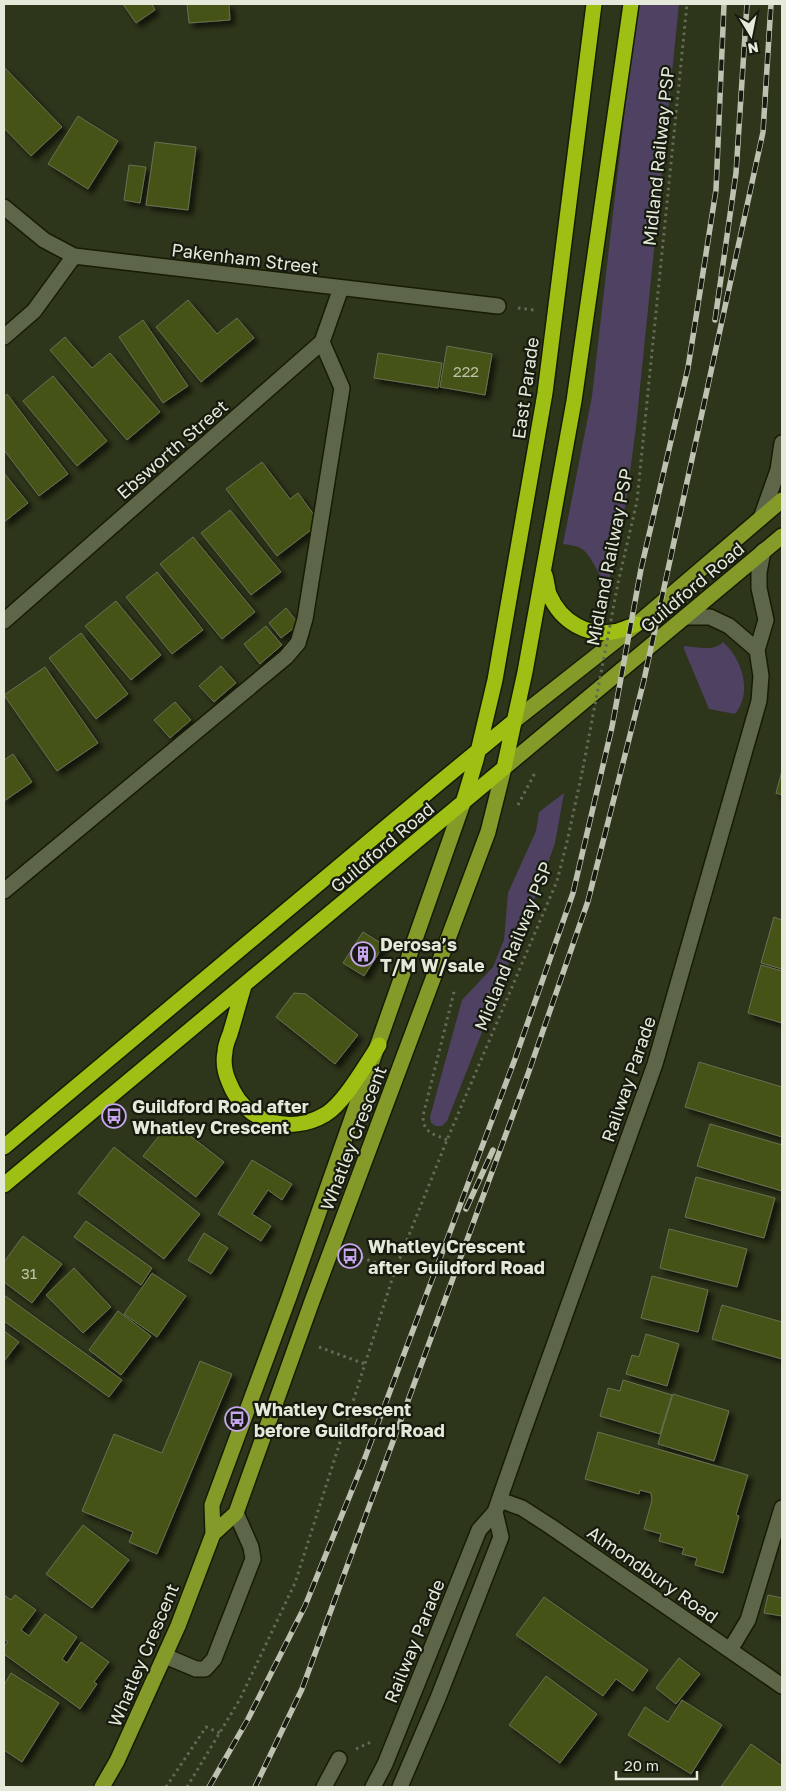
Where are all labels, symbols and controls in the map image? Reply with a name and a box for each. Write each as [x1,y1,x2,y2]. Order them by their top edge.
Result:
north arrow [726,10,776,60]
text: N [747,39,760,58]
street label: Midland Railway PSP [638,65,678,247]
street label: Pakenham Street [170,238,320,278]
street label: East Parade [507,336,543,440]
house number: 222 [453,362,479,380]
street label: Ebsworth Street [112,395,232,503]
street label: Midland Railway PSP [581,466,637,648]
street label: Guildford Road [636,537,748,637]
street label: Guildford Road [326,797,438,897]
street label: Midland Railway PSP [469,858,557,1034]
place label: Derosa’s T/M W/sale [380,933,485,976]
building icon: Derosa’s T/M W/sale [350,941,376,967]
street label: Railway Parade [596,1013,660,1145]
street label: Whatley Crescent [315,1063,391,1213]
place label: Guildford Road after Whatley Crescent [132,1095,309,1138]
bus stop icon: Guildford Road after Whatley Crescent [101,1103,127,1129]
place label: Whatley Crescent after Guildford Road [368,1235,545,1278]
bus stop icon: Whatley Crescent after Guildford Road [337,1243,363,1269]
house number: 31 [21,1264,37,1282]
place label: Whatley Crescent before Guildford Road [254,1398,445,1441]
bus stop icon: Whatley Crescent before Guildford Road [224,1406,250,1432]
street label: Almondbury Road [583,1521,723,1627]
street label: Railway Parade [379,1576,449,1706]
street label: Whatley Crescent [103,1580,183,1730]
scale bar [616,1748,697,1780]
text: 20 m [624,1756,659,1774]

